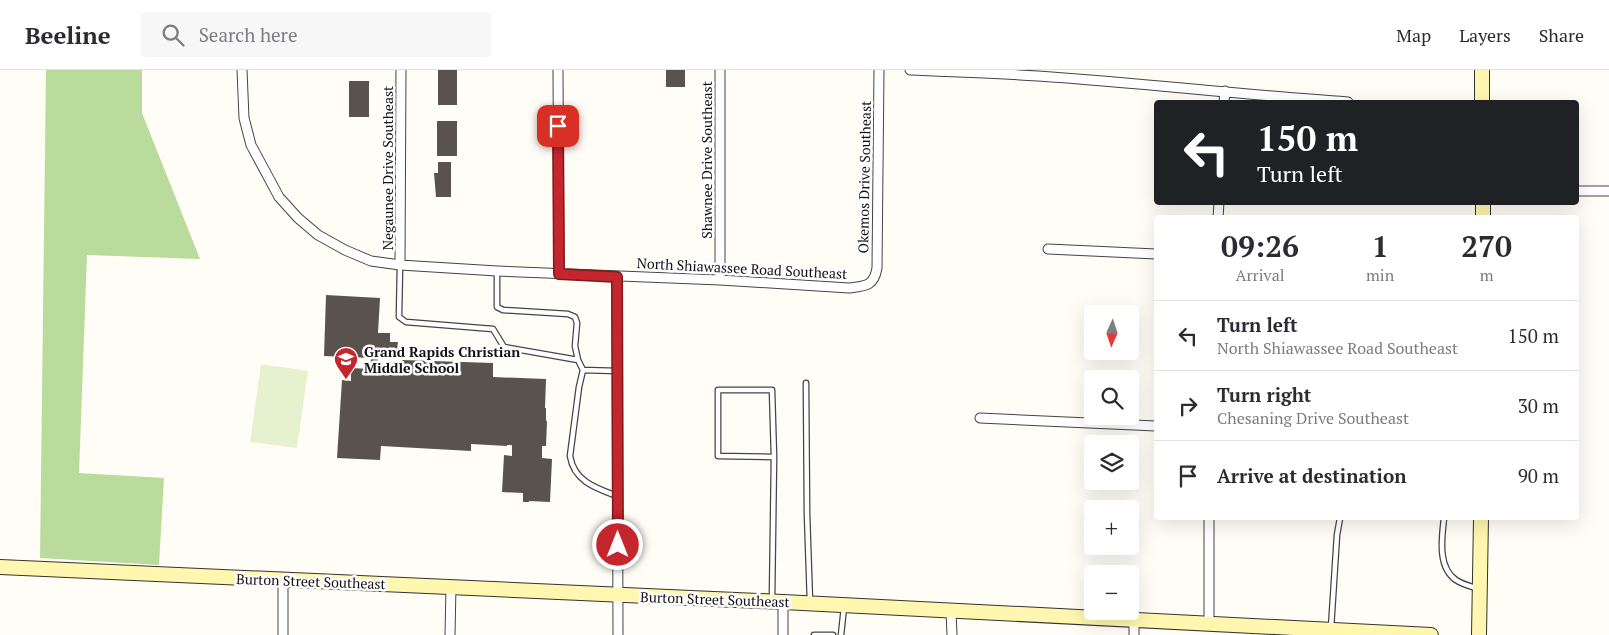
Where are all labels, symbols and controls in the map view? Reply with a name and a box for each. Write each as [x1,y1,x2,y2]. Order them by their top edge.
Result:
search box [141,12,491,57]
text: Beeline [25,19,111,51]
icon: search [159,21,187,49]
text: Search here [199,22,297,47]
text: Map [1396,23,1431,47]
text: Layers [1459,23,1511,47]
text: Share [1539,23,1584,47]
street label: Shawnee Drive Southeast [697,80,716,239]
street label: Negaunee Drive Southeast [378,85,397,250]
street label: Okemos Drive Southeast [853,100,875,253]
pin [537,105,579,147]
icon: arrive [544,112,572,140]
text: 150 m [1257,115,1358,161]
icon: left [1174,120,1239,185]
text: Turn left [1257,159,1343,188]
text: 09:26 [1221,226,1299,266]
text: 1 [1372,226,1389,266]
text: 270 [1461,226,1512,266]
street label: North Shiawassee Road Southeast [636,253,849,283]
text: Arrival [1235,264,1285,286]
text: min [1366,264,1394,286]
text: m [1480,264,1493,286]
north arrow [1084,305,1139,360]
map controls [1084,305,1139,620]
text: Turn left [1217,312,1298,337]
icon: left [1174,322,1202,350]
text: 150 m [1508,323,1559,348]
text: North Shiawassee Road Southeast [1217,337,1458,359]
place label: Grand Rapids Christian Middle School [364,342,520,377]
school or university icon: Grand Rapids Christian Middle School [333,346,359,380]
button: search [1084,370,1139,425]
text: Turn right [1217,382,1311,407]
icon: right [1174,392,1202,420]
text: 30 m [1518,393,1559,418]
text: Chesaning Drive Southeast [1217,407,1409,429]
button: layers [1084,435,1139,490]
icon: arrive [1174,462,1202,490]
text: Arrive at destination [1217,463,1406,488]
text: 90 m [1518,463,1559,488]
button: + [1084,500,1139,555]
position arrow [591,518,643,570]
button: − [1084,565,1139,620]
street label: Burton Street Southeast [236,569,387,593]
street label: Burton Street Southeast [640,587,791,611]

